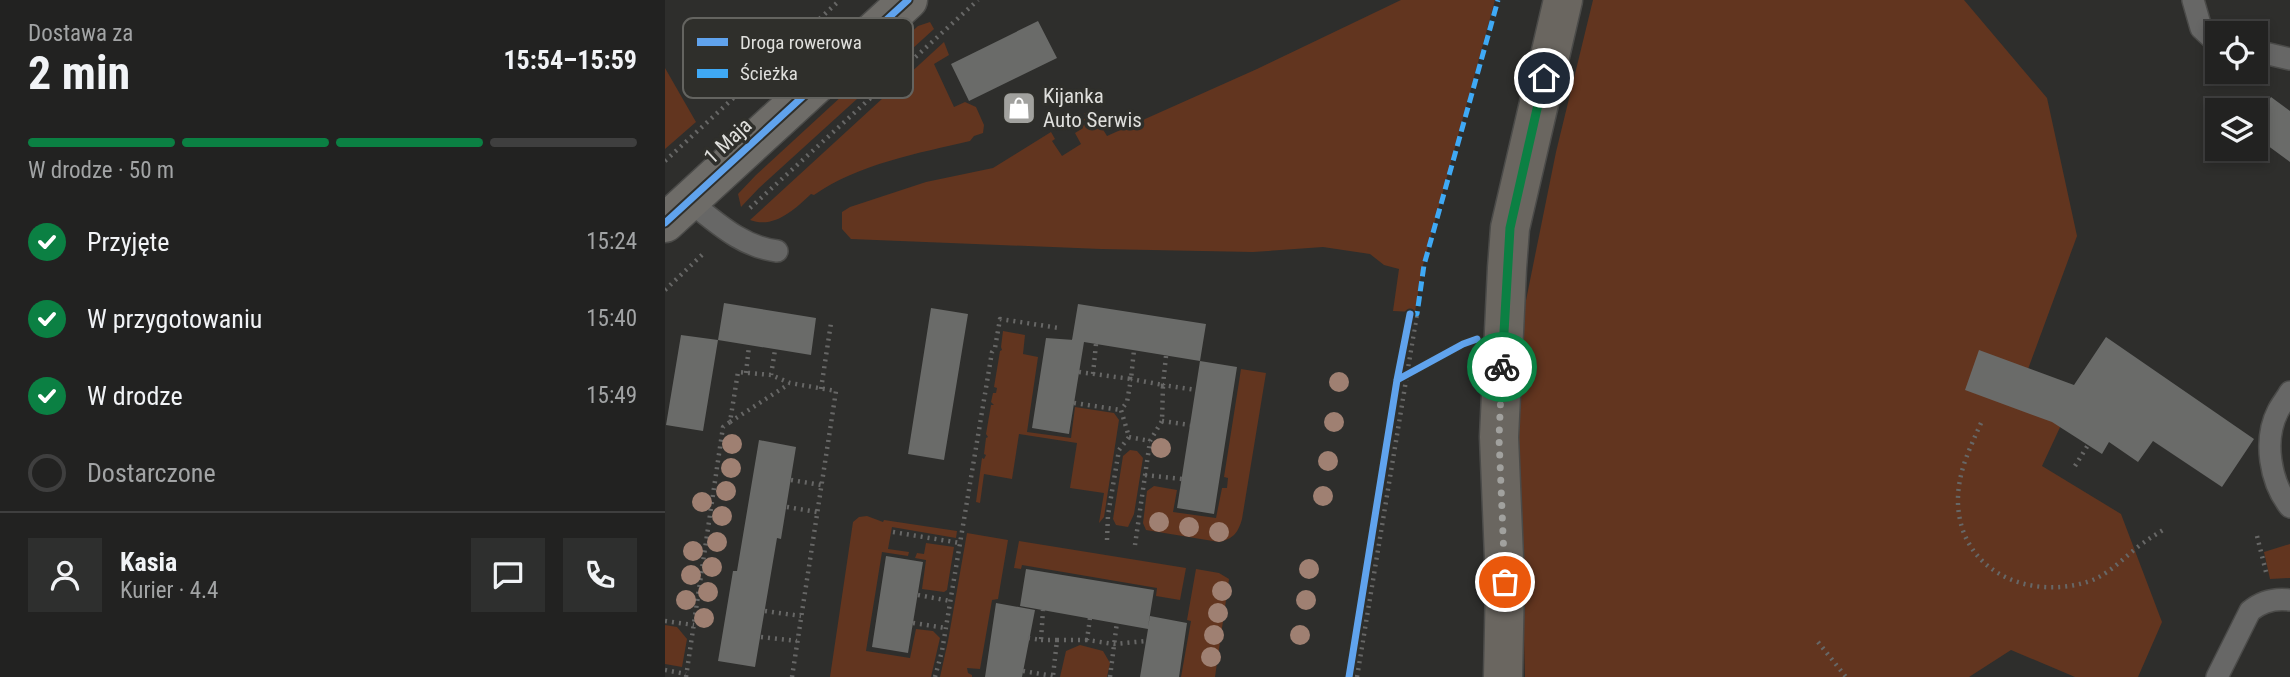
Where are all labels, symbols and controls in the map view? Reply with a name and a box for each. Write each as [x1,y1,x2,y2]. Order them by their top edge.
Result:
legend [683,18,913,98]
text: Dostawa za [28,20,133,47]
map controls [2205,21,2268,161]
button: locate [2205,21,2268,84]
text: Droga rowerowa [740,31,862,54]
text: 15:54–15:59 [503,45,637,75]
text: 2 min [28,46,130,100]
pin [1514,48,1574,108]
icon: home [1525,59,1563,97]
text: Ścieżka [740,62,798,85]
place label: Kijanka Auto Serwis [1043,84,1142,132]
shop icon: Kijanka Auto Serwis [1000,89,1038,127]
button: layers [2205,98,2268,161]
street label: 1 Maja [699,113,757,169]
text: W drodze · 50 m [28,157,174,184]
icon: check [28,223,66,261]
text: Przyjęte [87,227,169,257]
text: 15:24 [586,228,637,255]
icon: check [28,300,66,338]
text: W przygotowaniu [87,304,262,334]
text: 15:40 [586,305,637,332]
courier [1467,332,1537,402]
icon: bike [1483,348,1521,386]
icon: check [28,377,66,415]
text: W drodze [87,381,183,411]
text: 15:49 [586,382,637,409]
text: Dostarczone [87,458,216,488]
button: person [28,538,102,612]
button: chat [471,538,545,612]
button: phone [563,538,637,612]
text: Kasia [120,547,177,577]
pin [1475,552,1535,612]
icon: bag [1486,563,1524,601]
text: Kurier · 4.4 [120,577,218,604]

